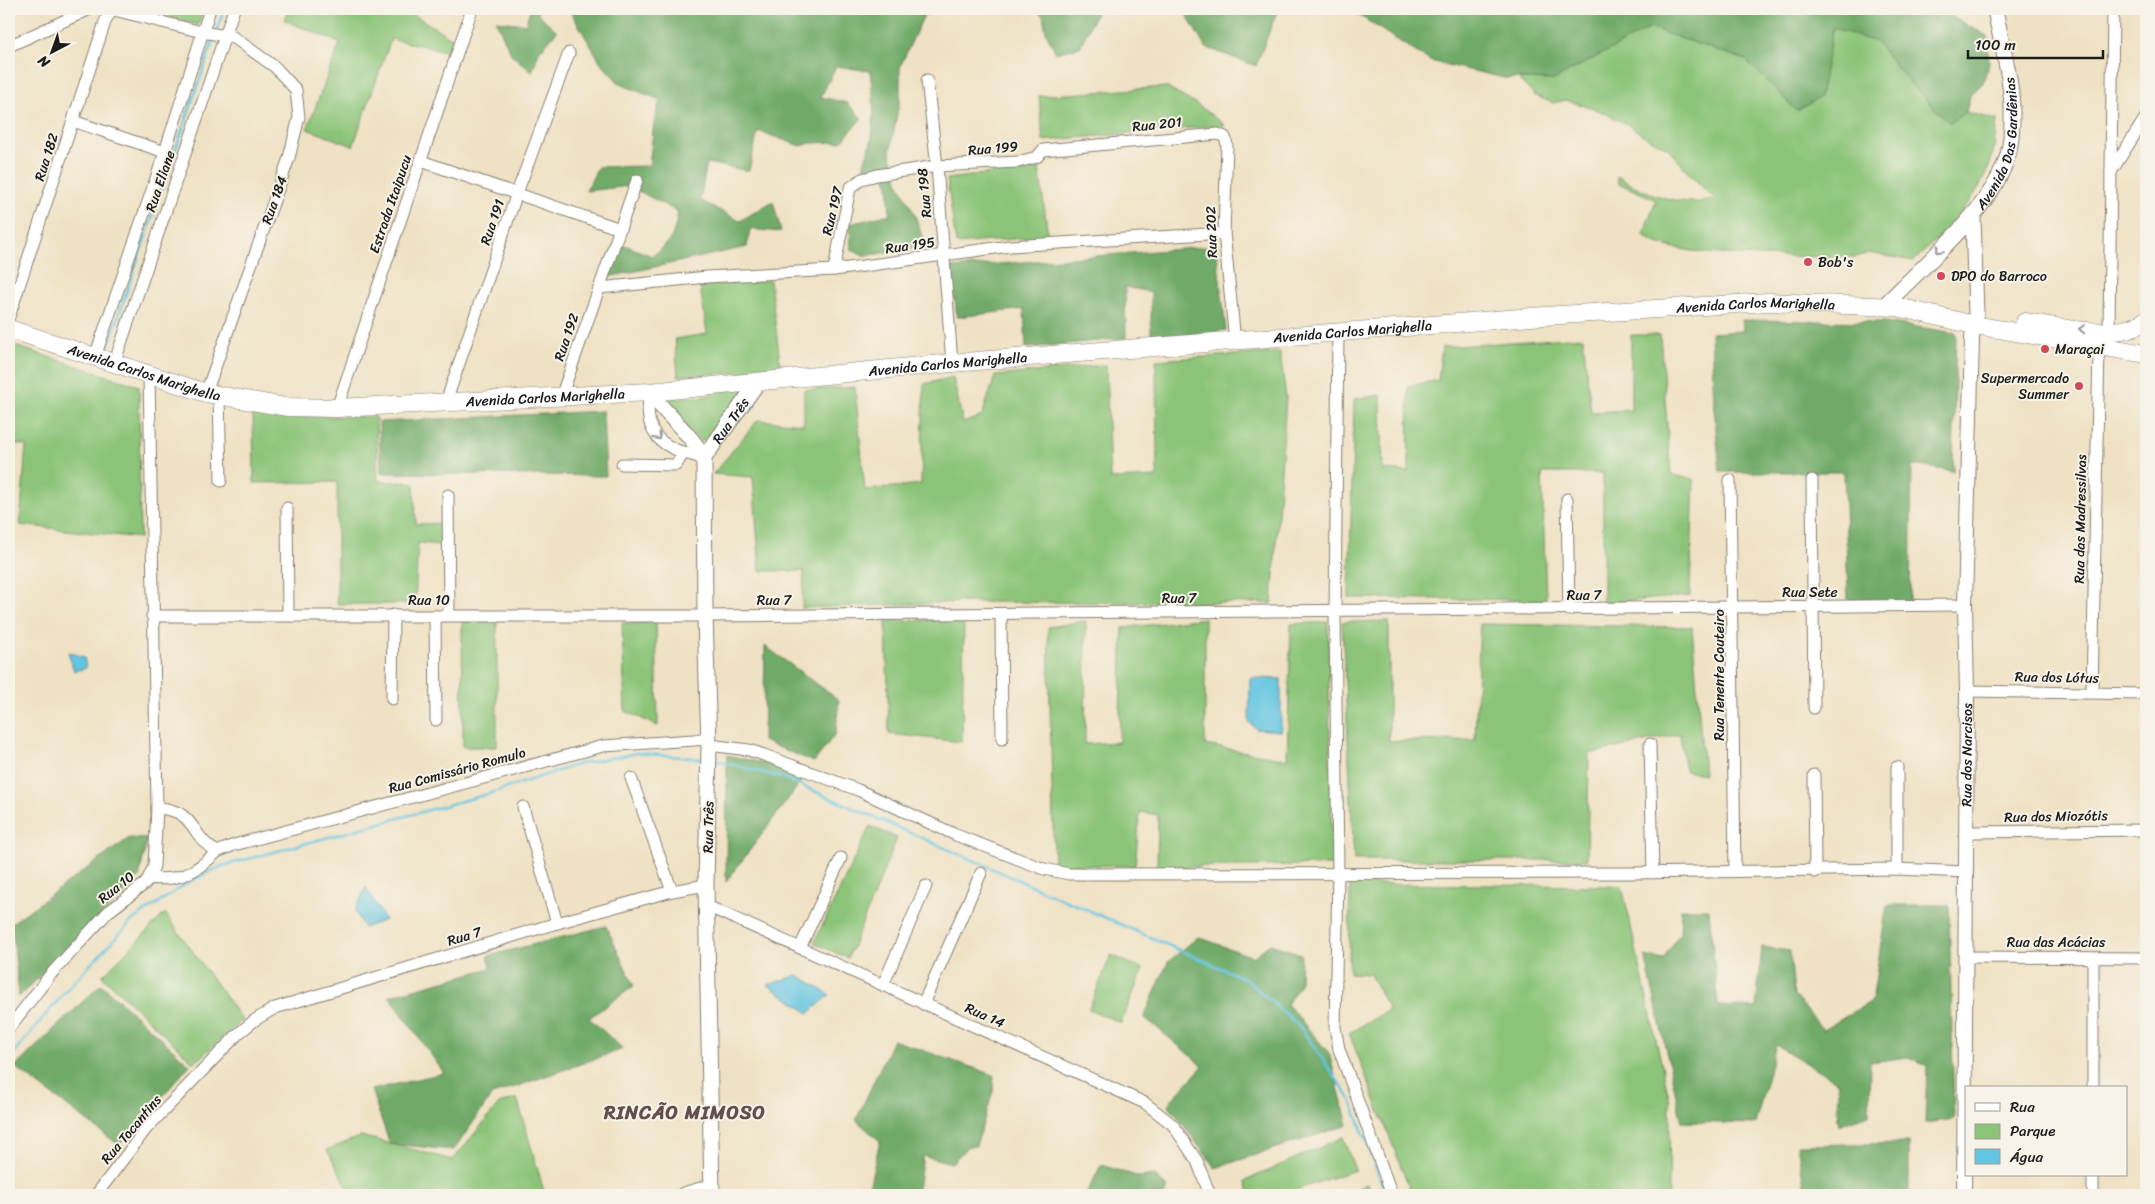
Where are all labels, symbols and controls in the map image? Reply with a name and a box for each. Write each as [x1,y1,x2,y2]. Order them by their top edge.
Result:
north arrow [28,28,78,78]
scale bar [1968,28,2102,60]
text: 100 m [1975,32,2016,58]
text: N [32,49,56,75]
street label: Avenida Das Gardênias [1969,75,2025,216]
street label: Rua 201 [1131,109,1183,140]
street label: Rua 182 [27,130,66,184]
street label: Rua 199 [967,134,1019,163]
street label: Rua Eliane [138,147,183,216]
street label: Estrada Itaipucu [362,151,419,257]
street label: Rua 198 [910,167,939,219]
street label: Rua 184 [254,172,295,228]
street label: Rua 197 [814,183,851,238]
street label: Rua 191 [473,196,512,249]
street label: Rua 202 [1198,206,1225,258]
street label: Rua 195 [884,230,937,261]
one-way arrow [1936,244,1945,253]
place label: Bob's [1818,250,1854,275]
marker: Bob's [1802,256,1814,268]
place label: DPO do Barroco [1951,264,2047,289]
marker: DPO do Barroco [1935,270,1947,282]
street label: Avenida Carlos Marighella [1674,290,1836,321]
street label: Rua 192 [547,310,586,365]
street label: Avenida Carlos Marighella [1271,313,1433,351]
one-way arrow [2078,324,2086,335]
street label: Avenida Carlos Marighella [63,337,222,408]
place label: Maraçai [2055,337,2105,362]
marker: Maraçai [2039,343,2051,355]
street label: Avenida Carlos Marighella [866,345,1028,384]
place label: Supermercado Summer [1981,366,2070,407]
marker: Supermercado Summer [2073,380,2085,392]
street label: Avenida Carlos Marighella [464,381,626,414]
street label: Rua Três [706,392,757,449]
one-way arrow [652,432,661,441]
street label: Rua das Madressilvas [2067,454,2094,584]
street label: Rua Sete [1782,580,1838,605]
street label: Rua 7 [1567,583,1602,608]
street label: Rua 7 [1162,586,1197,611]
street label: Rua 10 [408,588,450,613]
street label: Rua 7 [757,588,792,613]
street label: Rua Tenente Couteiro [1707,609,1732,741]
street label: Rua dos Lótus [2015,664,2100,691]
street label: Rua dos Narcisos [1954,703,1980,807]
street label: Rua Comissário Romulo [386,740,529,801]
street label: Rua Três [696,800,721,853]
street label: Rua dos Miozótis [2004,803,2109,830]
street label: Rua 10 [92,865,140,910]
street label: Rua 7 [444,919,485,954]
street label: Rua das Acácias [2007,930,2106,955]
street label: Rua 14 [961,996,1009,1035]
legend [1965,1086,2128,1176]
street label: Rua Tocantins [95,1088,169,1170]
text: Rua [2010,1094,2035,1120]
district label: RINCÃO MIMOSO [603,1096,766,1129]
text: Parque [2010,1118,2055,1144]
text: Água [2009,1144,2043,1170]

